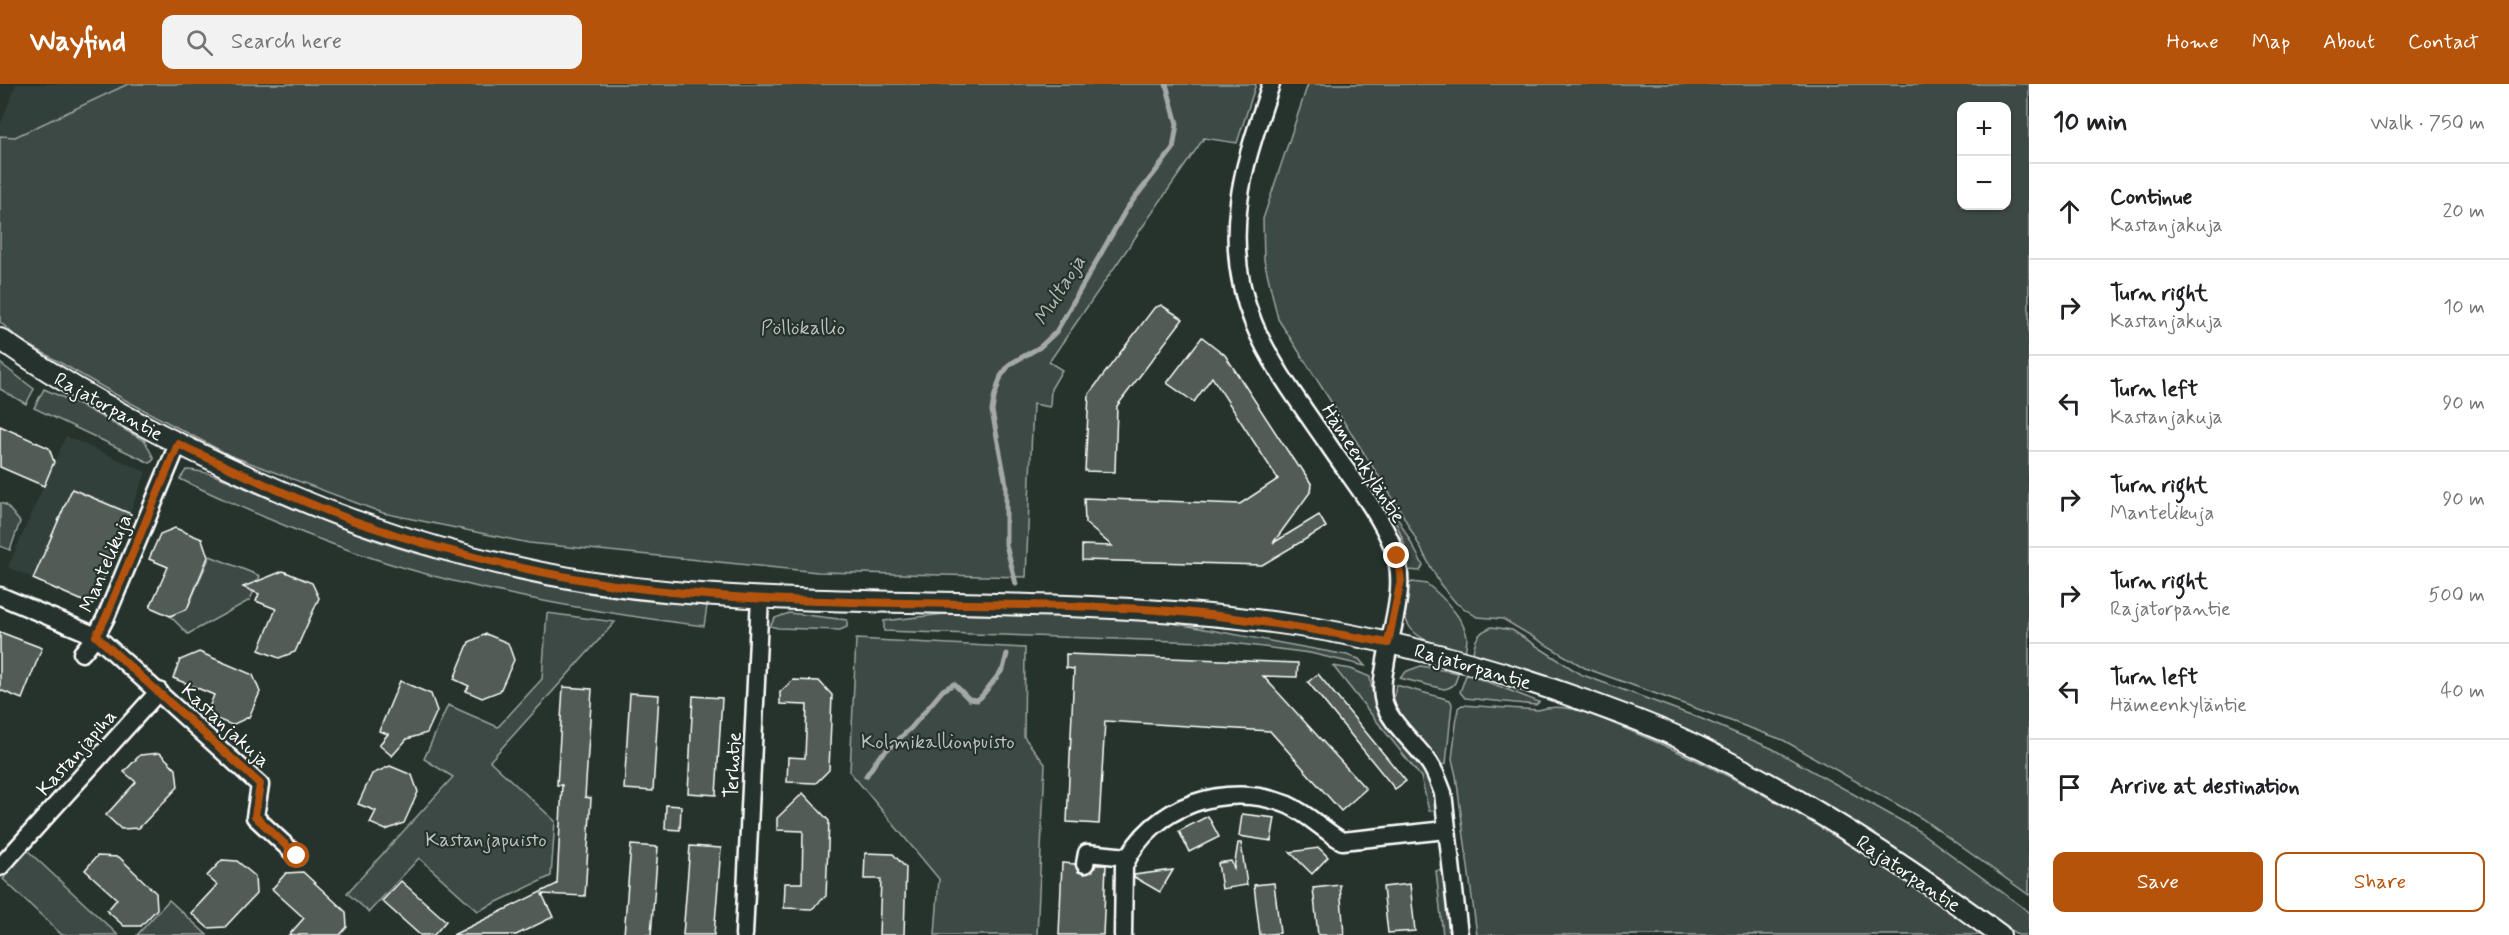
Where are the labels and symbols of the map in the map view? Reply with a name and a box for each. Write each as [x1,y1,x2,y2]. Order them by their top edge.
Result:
water label: Multaoja [1027,250,1093,331]
park label: Pöllökallio [761,315,845,342]
street label: Rajatorpantie [49,366,168,448]
street label: Hämeenkyläntie [1314,399,1411,529]
street label: Mantelikuja [74,510,139,617]
route end [1383,542,1409,568]
street label: Rajatorpantie [1411,638,1534,697]
street label: Kastanjakuja [175,678,275,774]
street label: Kastanjapiha [31,704,123,802]
park label: Kolmikallionpuisto [861,729,1015,756]
street label: Terhotie [718,731,749,799]
park label: Kastanjapuisto [425,827,547,854]
street label: Rajatorpantie [1851,829,1966,919]
route start [283,842,309,868]

